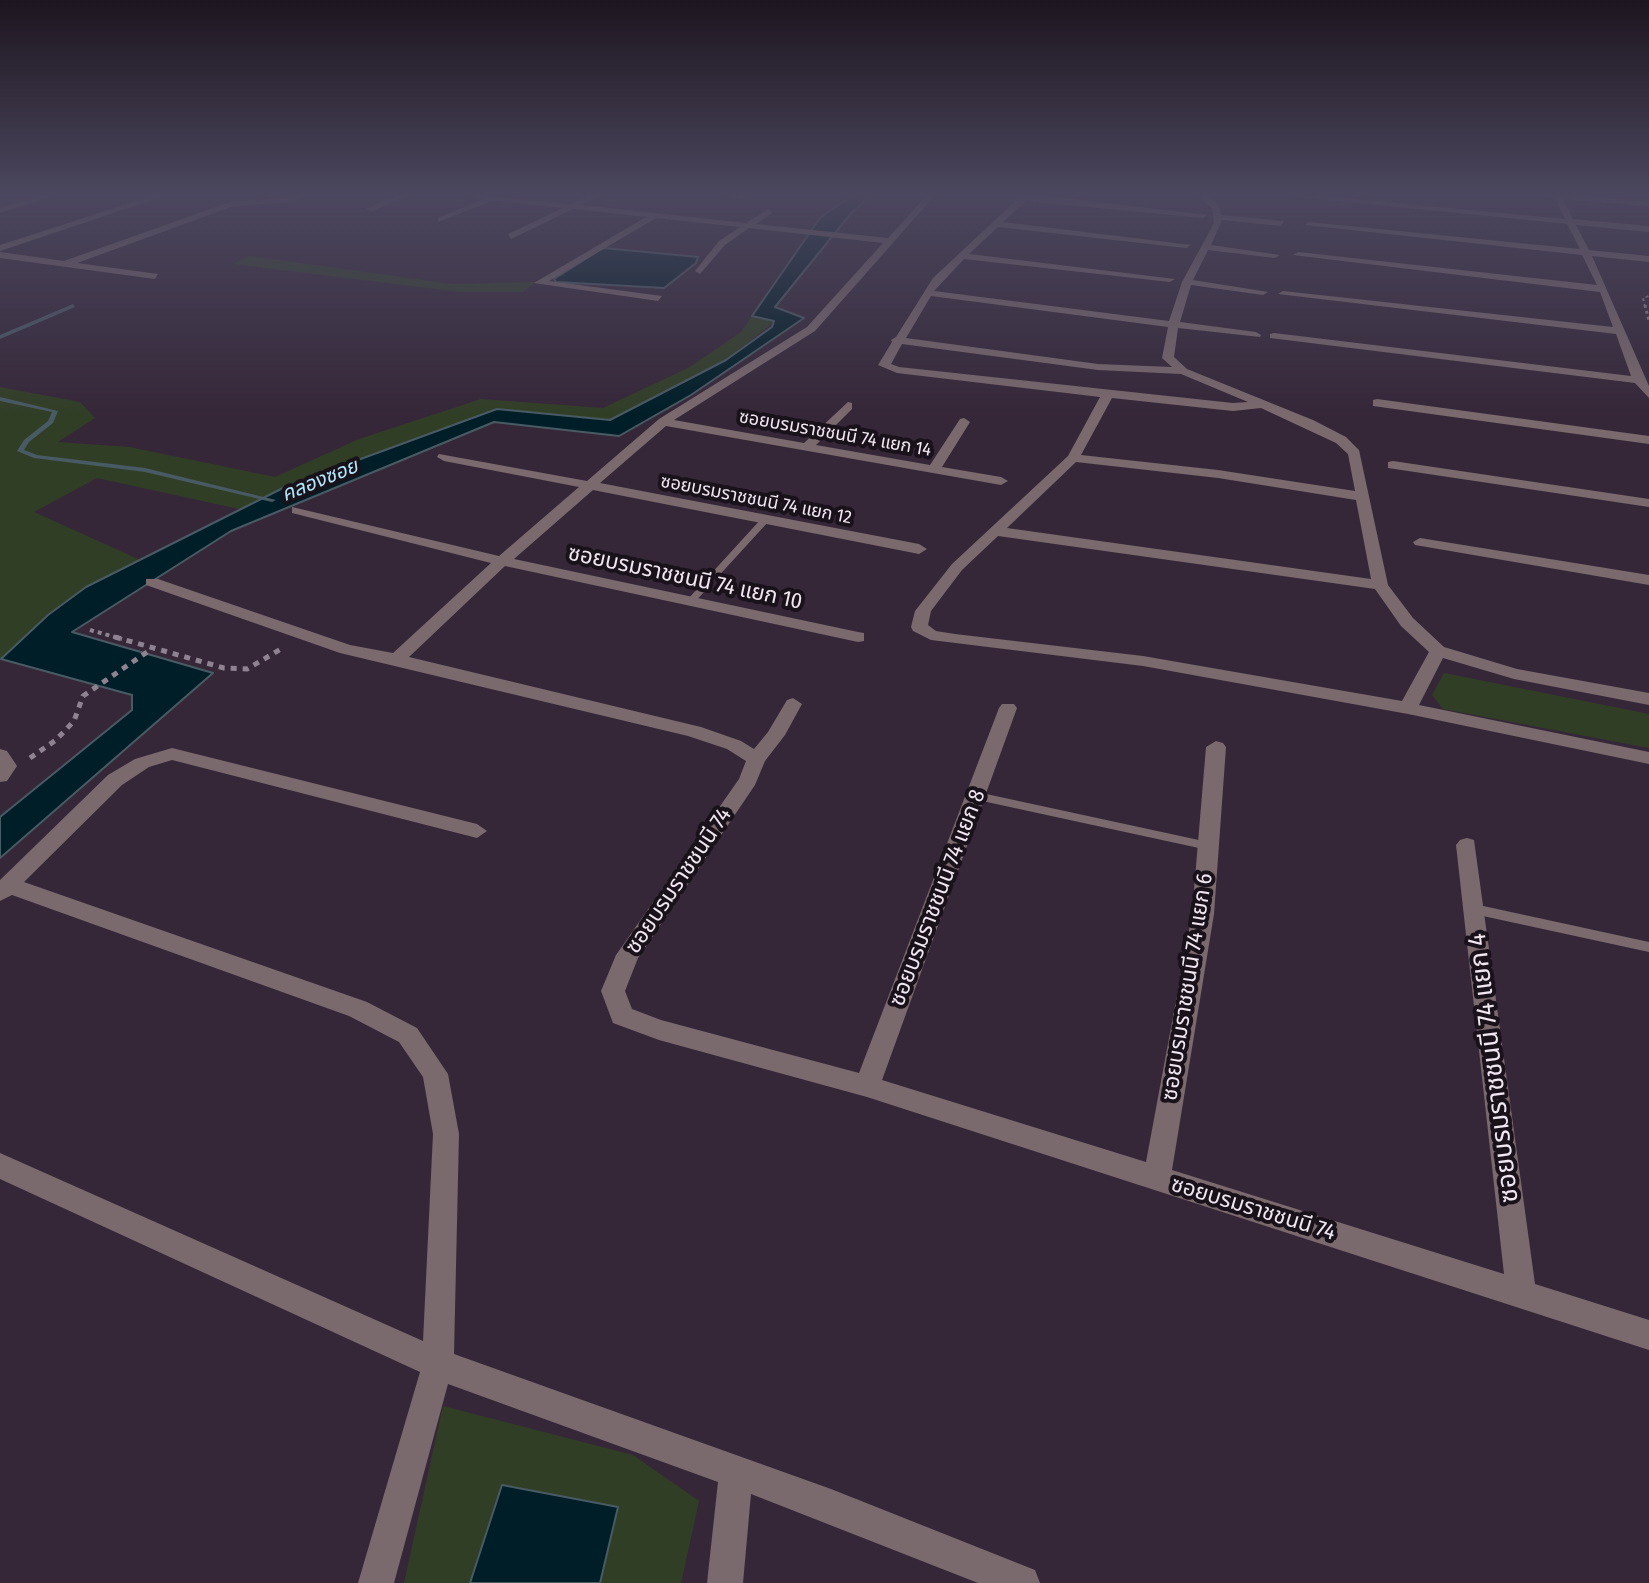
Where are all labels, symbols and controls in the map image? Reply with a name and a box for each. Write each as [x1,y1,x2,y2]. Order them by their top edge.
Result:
street label: ซอยบรมราชชนนี 74 แยก 14 [737,406,933,462]
water label: คลองซอย [278,455,362,507]
street label: ซอยบรมราชชนนี 74 แยก 12 [659,471,853,529]
street label: ซอยบรมราชชนนี 74 แยก 10 [565,540,805,616]
street label: ซอยบรมราชชนนี 74 แยก 8 [885,786,991,1010]
street label: ซอยบรมราชชนนี 74 [620,803,738,959]
street label: ซอยบรมราชชนนี 74 แยก 6 [1157,872,1219,1102]
street label: ซอยบรมราชชนนี 74 แยก 4 [1462,932,1526,1204]
street label: ซอยบรมราชชนนี 74 [1168,1171,1338,1247]

